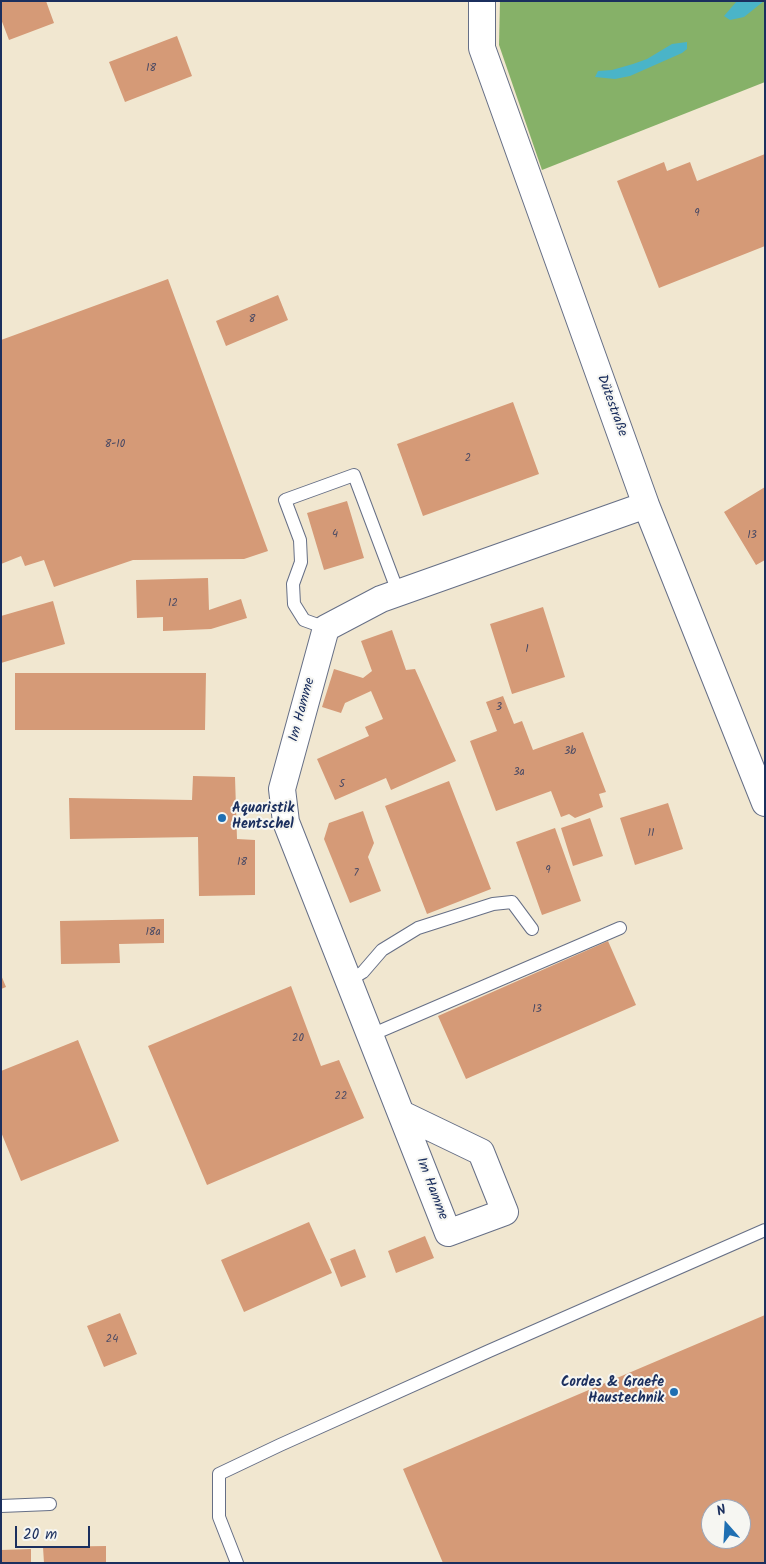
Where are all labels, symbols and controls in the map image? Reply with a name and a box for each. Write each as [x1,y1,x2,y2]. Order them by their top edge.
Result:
house number: 18 [146,62,156,76]
house number: 9 [694,207,700,221]
house number: 8 [249,313,255,327]
street label: Dütestraße [592,373,630,439]
house number: 8-10 [105,438,125,452]
house number: 2 [465,452,471,466]
house number: 4 [332,528,338,542]
house number: 13 [747,529,757,543]
house number: 12 [168,597,178,611]
house number: 1 [525,643,529,657]
street label: Im Hamme [286,676,320,744]
house number: 3 [496,701,502,715]
house number: 3b [564,745,576,759]
house number: 3a [513,766,525,780]
house number: 5 [339,778,345,792]
place label: Aquaristik Hentschel [232,802,294,834]
marker: Aquaristik Hentschel [216,812,228,824]
house number: 11 [648,827,654,841]
house number: 18 [237,856,247,870]
house number: 9 [545,864,551,878]
house number: 7 [353,867,359,881]
house number: 18a [145,926,161,940]
house number: 13 [532,1003,542,1017]
house number: 20 [292,1032,304,1046]
house number: 22 [335,1090,347,1104]
street label: Im Hamme [411,1155,451,1223]
house number: 24 [106,1333,118,1347]
place label: Cordes & Graefe Haustechnik [561,1376,664,1408]
marker: Cordes & Graefe Haustechnik [668,1386,680,1398]
north arrow [701,1499,751,1549]
text: N [714,1499,729,1523]
scale bar [18,1516,92,1548]
text: 20 m [23,1523,57,1547]

